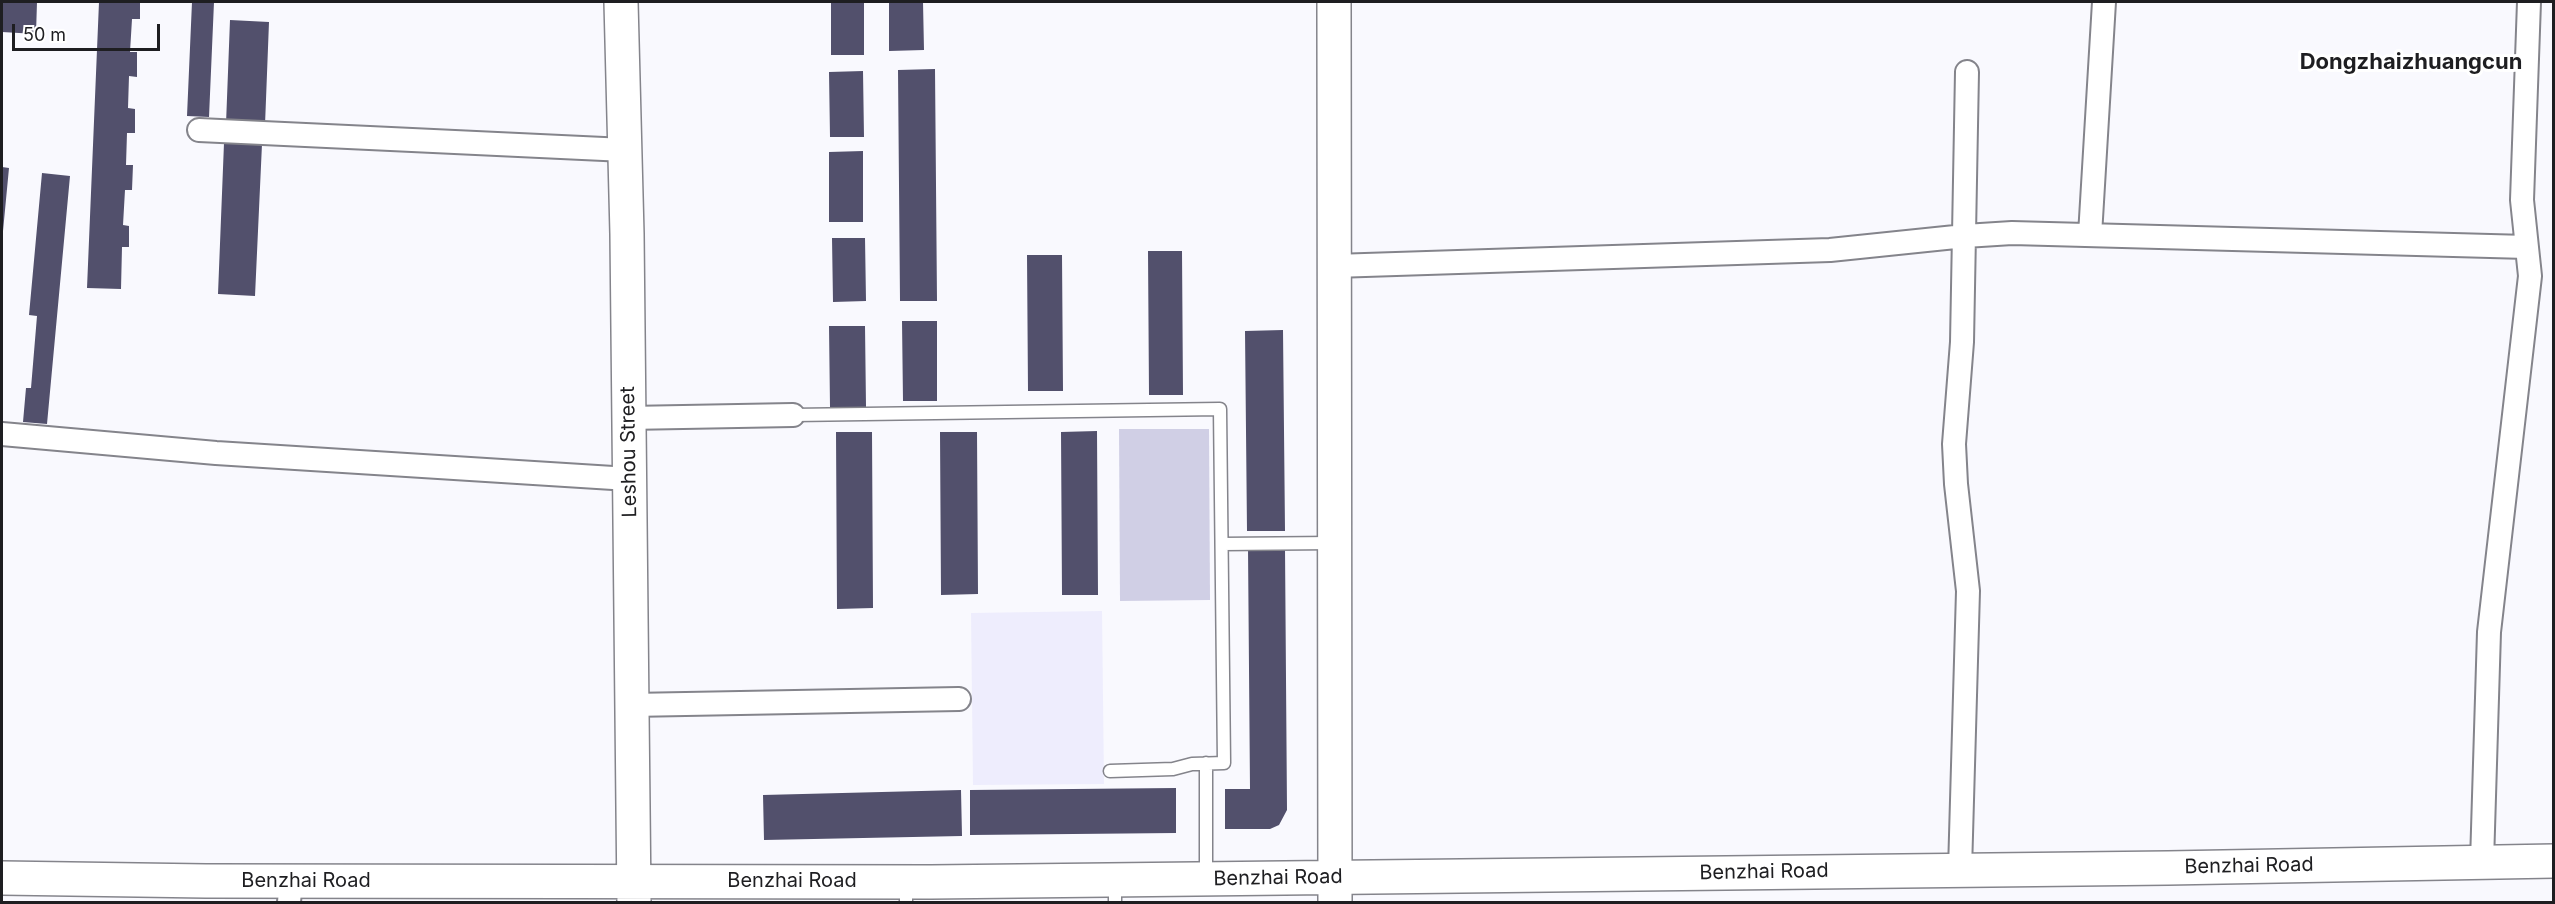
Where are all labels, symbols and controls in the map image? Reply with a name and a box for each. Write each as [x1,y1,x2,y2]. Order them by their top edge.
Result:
scale bar [15,12,164,50]
text: 50 m [23,24,66,45]
district label: Dongzhaizhuangcun [2300,49,2522,75]
street label: Leshou Street [616,386,642,518]
street label: Benzhai Road [2184,853,2314,879]
street label: Benzhai Road [1699,859,1829,885]
street label: Benzhai Road [1213,865,1343,891]
street label: Benzhai Road [241,869,371,893]
street label: Benzhai Road [727,869,857,893]

